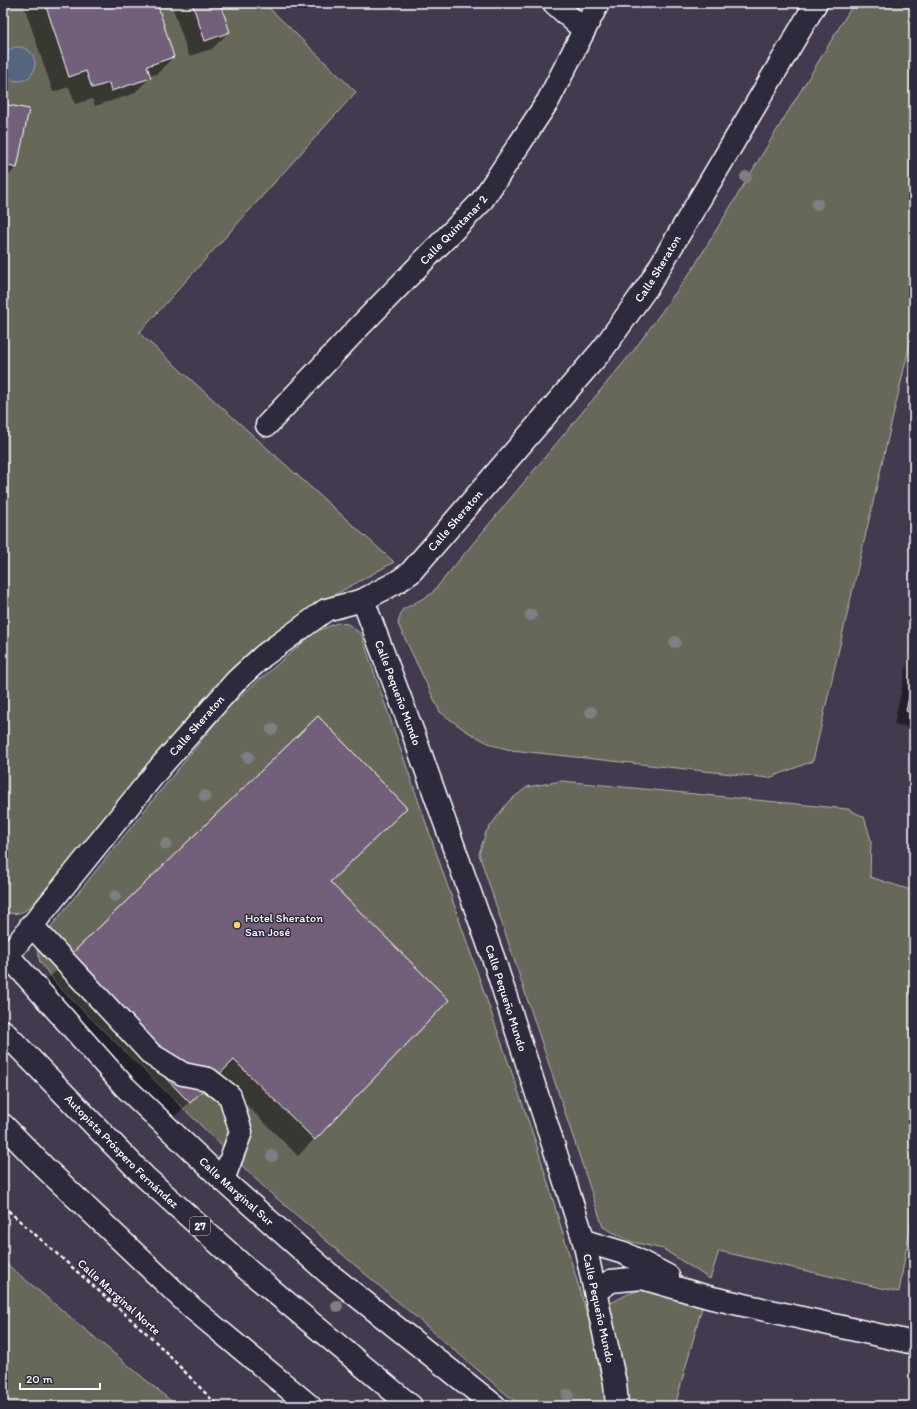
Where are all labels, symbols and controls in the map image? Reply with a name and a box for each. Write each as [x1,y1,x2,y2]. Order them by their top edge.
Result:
street label: Calle Quintanar 2 [417,192,491,268]
street label: Calle Sheraton [632,232,684,305]
street label: Calle Sheraton [425,487,486,554]
street label: Calle Pequeño Mundo [372,638,424,747]
street label: Calle Sheraton [166,692,227,759]
place label: Hotel Sheraton San José [245,911,323,939]
marker: Hotel Sheraton San José [232,920,242,930]
street label: Calle Pequeño Mundo [482,943,530,1053]
street label: Autopista Próspero Fernández [62,1092,182,1211]
street label: Calle Marginal Sur [196,1154,277,1229]
road number: 27 [190,1217,210,1235]
street label: Calle Pequeño Mundo [580,1252,617,1364]
street label: Calle Marginal Norte [75,1256,164,1338]
scale bar [20,1365,100,1391]
text: 20 m [26,1372,53,1386]

